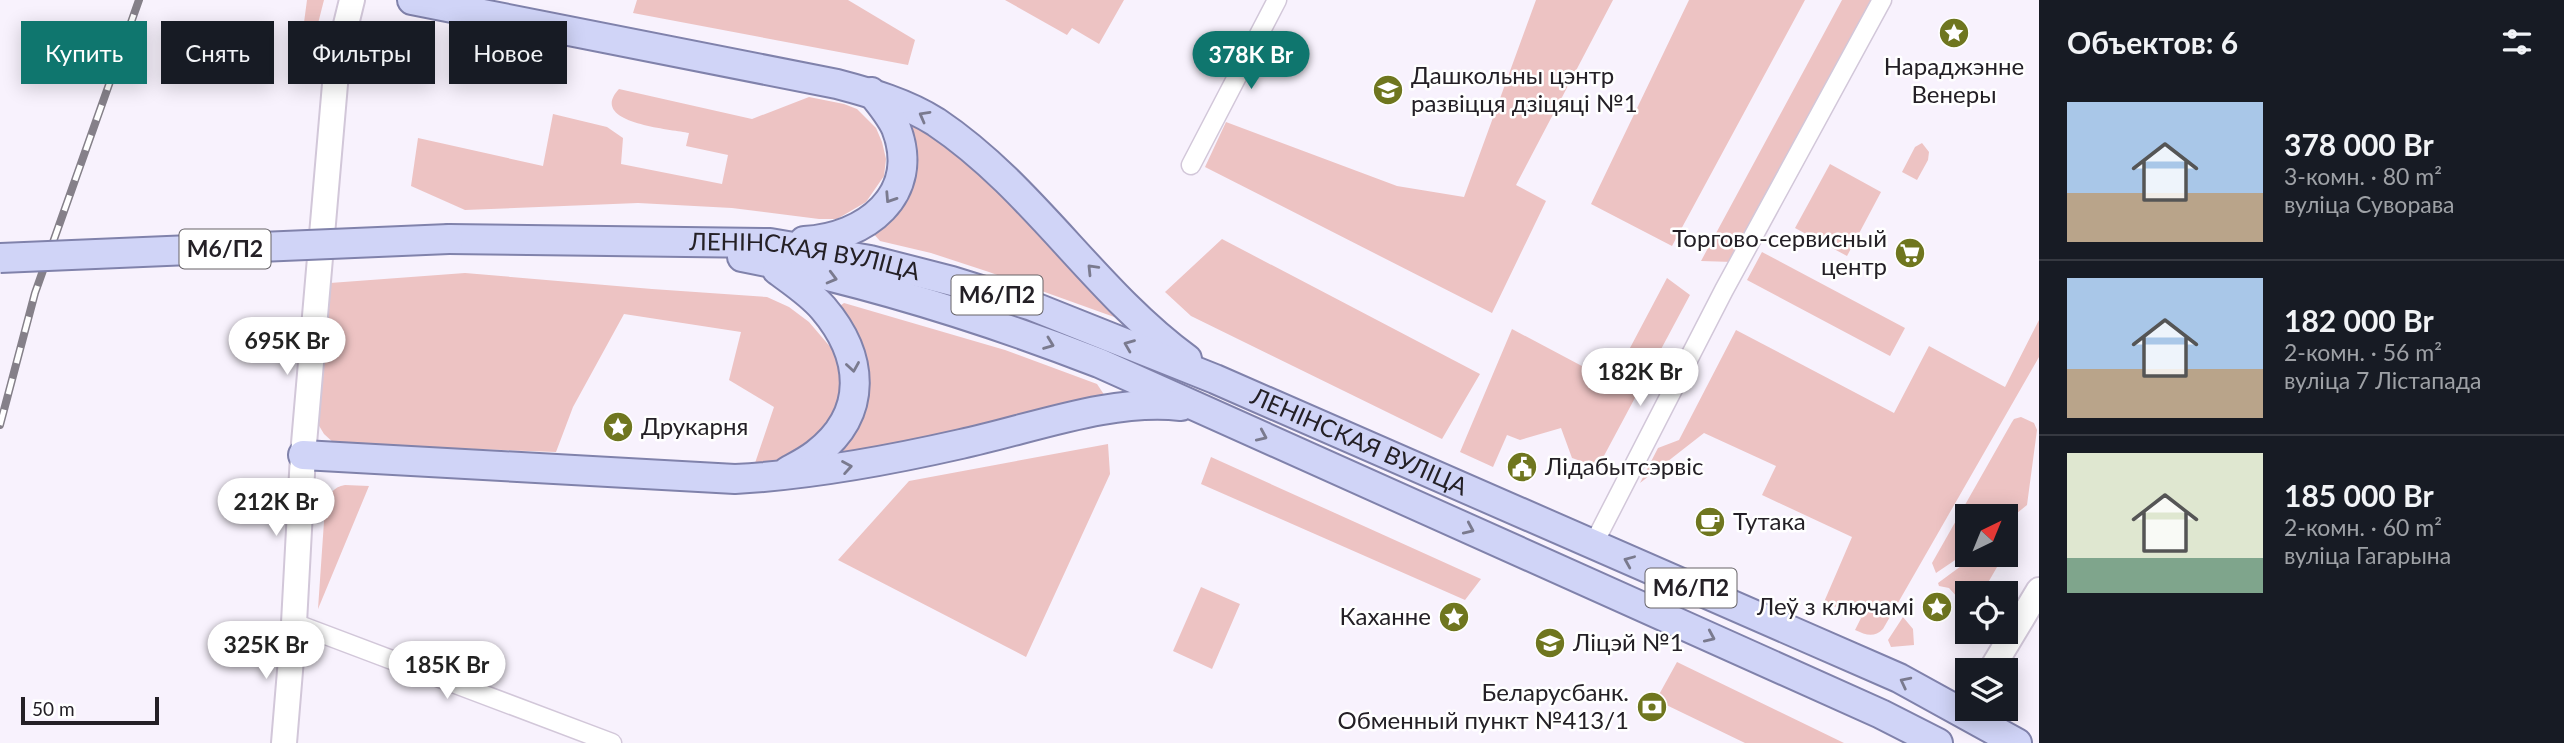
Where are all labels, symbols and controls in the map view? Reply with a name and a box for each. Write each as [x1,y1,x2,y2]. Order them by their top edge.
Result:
place icon: Нараджэнне Венеры [1937,16,1971,50]
chip: Купить [21,21,147,84]
chip: Снять [161,21,274,84]
chip: Фильтры [288,21,435,84]
chip: Новое [449,21,567,84]
icon: filters [2498,23,2536,61]
text: Объектов: 6 [2067,24,2238,60]
pin: 378K Br [1186,32,1316,91]
text: 378K Br [1209,40,1293,68]
place label: Нараджэнне Венеры [1884,51,2024,108]
place label: Дашкольны цэнтр развіцця дзіцяці №1 [1411,60,1638,117]
school or university icon: Дашкольны цэнтр развіцця дзіцяці №1 [1371,73,1405,107]
one-way arrow [919,111,932,124]
text: 378 000 Br [2284,126,2434,162]
icon: home [2123,130,2207,214]
text: 3-комн. · 80 m² [2284,162,2442,190]
text: вуліца Суворава [2284,190,2455,218]
one-way arrow [885,191,898,204]
place label: Торгово-сервисный центр [1672,223,1887,280]
street label: ЛЕНІНСКАЯ ВУЛІЦА [688,226,924,285]
road number: М6/П2 [180,230,270,268]
supermarket icon: Торгово-сервисный центр [1893,236,1927,270]
one-way arrow [1087,264,1100,277]
one-way arrow [825,269,837,284]
road number: М6/П2 [951,276,1042,314]
text: 182 000 Br [2284,302,2434,338]
icon: home [2123,306,2207,390]
pin: 695K Br [222,318,352,377]
text: 695K Br [245,326,329,354]
one-way arrow [1043,335,1055,349]
text: 2-комн. · 56 m² [2284,338,2442,366]
one-way arrow [1124,340,1136,354]
pin: 182K Br [1575,348,1705,408]
text: 182K Br [1598,357,1682,385]
one-way arrow [845,361,860,373]
text: вуліца 7 Лістапада [2284,366,2481,394]
street label: ЛЕНІНСКАЯ ВУЛІЦА [1246,380,1473,501]
place icon: Друкарня [601,410,635,444]
place label: Друкарня [641,411,748,440]
one-way arrow [1255,428,1267,442]
public building icon: Лідабытсэрвіс [1505,450,1539,484]
place label: Лідабытсэрвіс [1544,451,1703,480]
one-way arrow [841,460,853,475]
text: 185 000 Br [2284,477,2434,513]
pin: 212K Br [211,478,341,538]
icon: home [2123,481,2207,565]
text: 212K Br [234,487,318,515]
north arrow [1955,504,2018,567]
map controls [1955,504,2018,721]
cafe icon: Тутака [1693,505,1727,539]
place label: Тутака [1733,506,1806,535]
text: 2-комн. · 60 m² [2284,513,2442,541]
one-way arrow [1462,521,1474,535]
text: вуліца Гагарына [2284,541,2451,569]
one-way arrow [1624,555,1637,569]
road number: М6/П2 [1646,568,1736,608]
button: locate [1955,581,2018,644]
place icon: Леў з ключамі [1920,590,1954,624]
place label: Леў з ключамі [1756,591,1914,620]
place icon: Каханне [1437,600,1471,634]
place label: Каханне [1340,601,1431,630]
pin: 325K Br [201,622,331,681]
school or university icon: Ліцэй №1 [1533,626,1567,660]
place label: Ліцэй №1 [1572,627,1684,656]
one-way arrow [1702,629,1715,643]
text: 325K Br [224,630,308,658]
pin: 185K Br [382,642,512,701]
text: 185K Br [405,650,489,678]
button: layers [1955,658,2018,721]
one-way arrow [1900,676,1912,690]
place label: Беларусбанк. Обменный пункт №413/1 [1338,677,1629,734]
bank icon: Беларусбанк. Обменный пункт №413/1 [1635,690,1669,724]
scale bar [21,694,159,726]
text: 50 m [32,697,75,720]

